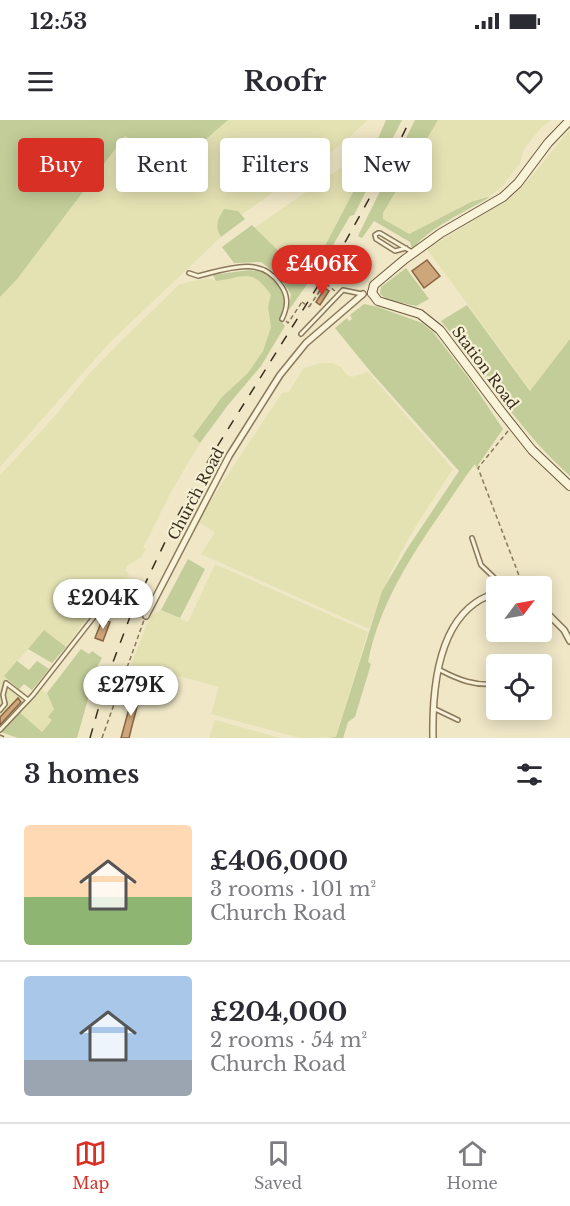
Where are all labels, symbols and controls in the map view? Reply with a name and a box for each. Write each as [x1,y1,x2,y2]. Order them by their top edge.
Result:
text: 12:53 [30,8,87,35]
icon: menu [24,65,57,98]
text: Roofr [244,65,326,98]
icon: heart [513,65,546,98]
chip: Buy [18,138,104,192]
chip: Rent [116,138,208,192]
chip: Filters [220,138,330,192]
chip: New [342,138,432,192]
pin: £406K [280,245,364,296]
text: £406K [286,252,358,276]
street label: Station Road [448,323,523,413]
street label: Church Road [163,444,228,543]
north arrow [486,576,552,642]
map controls [486,576,552,720]
pin: £204K [61,579,145,630]
text: £204K [67,586,139,610]
button: locate [486,654,552,720]
pin: £279K [89,666,173,717]
text: £279K [97,673,165,697]
text: 3 homes [24,758,139,790]
icon: filters [513,758,546,791]
text: £406,000 [210,845,348,877]
icon: home [72,849,144,921]
text: 3 rooms · 101 m² [210,877,376,901]
text: Church Road [210,901,346,925]
text: £204,000 [210,996,347,1028]
icon: home [72,1000,144,1072]
text: 2 rooms · 54 m² [210,1028,367,1052]
text: Church Road [210,1052,346,1076]
tab: Map [72,1137,109,1193]
tab: Saved [254,1137,302,1193]
tab: Home [447,1137,498,1193]

